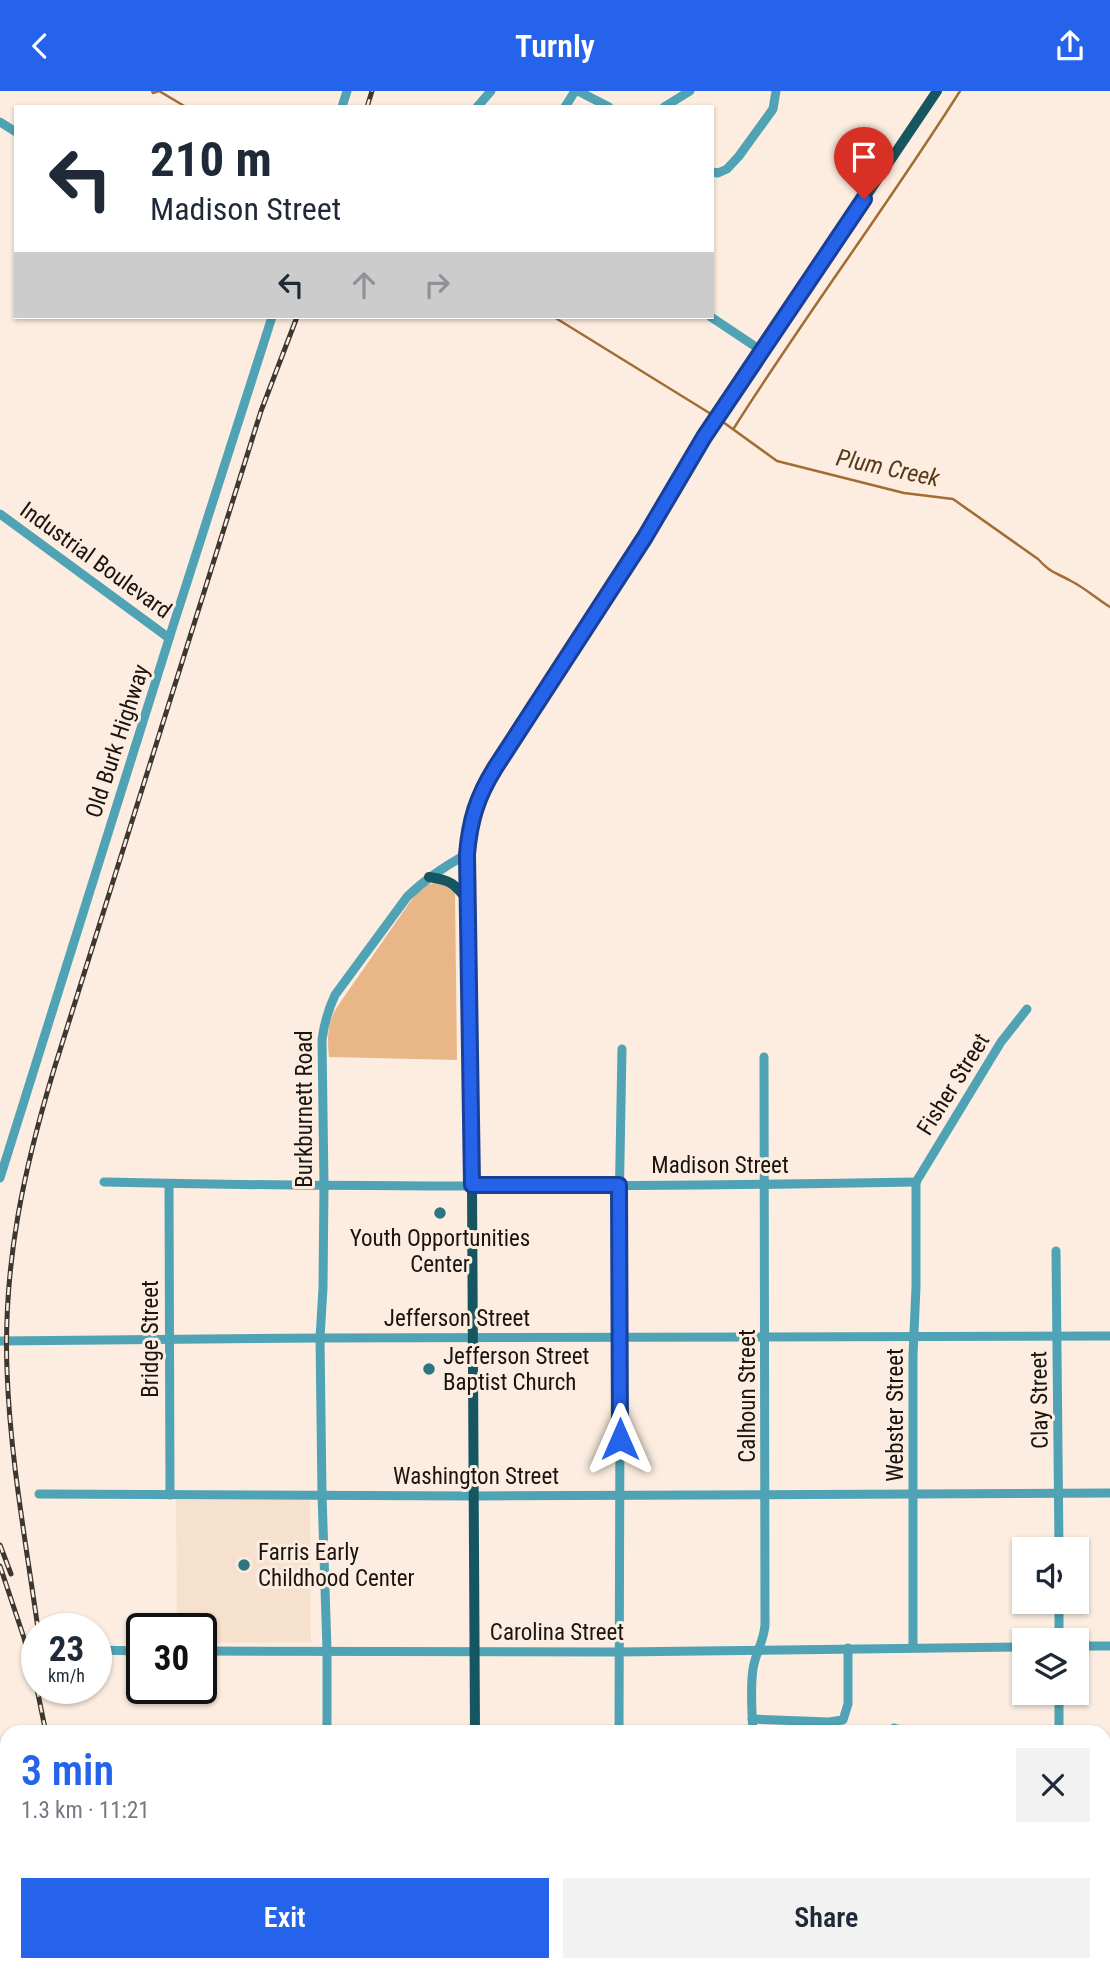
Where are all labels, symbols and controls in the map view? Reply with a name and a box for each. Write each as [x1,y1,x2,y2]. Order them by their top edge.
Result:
icon: back [21,27,59,65]
text: Turnly [515,27,595,65]
icon: share [1051,27,1089,65]
pin [834,127,894,199]
text: 210 m [150,131,272,188]
icon: left [35,133,126,224]
icon: arrive [845,138,883,176]
text: Madison Street [150,190,341,228]
icon: left [272,266,310,304]
icon: ahead [345,266,383,304]
icon: right [418,266,456,304]
water label: Plum Creek [834,443,943,493]
street label: Industrial Boulevard [15,496,177,624]
street label: Old Burk Highway [80,661,155,821]
street label: Fisher Street [912,1028,995,1140]
street label: Burkburnett Road [291,1030,318,1188]
street label: Madison Street [651,1152,789,1179]
marker: Youth Opportunities Center [432,1205,448,1221]
place label: Youth Opportunities Center [350,1225,530,1278]
street label: Bridge Street [137,1280,164,1398]
street label: Jefferson Street [384,1305,530,1332]
street label: Calhoun Street [734,1329,761,1463]
place label: Jefferson Street Baptist Church [443,1343,589,1396]
street label: Webster Street [882,1348,909,1482]
street label: Clay Street [1025,1351,1054,1449]
marker: Jefferson Street Baptist Church [421,1361,437,1377]
position arrow [583,1402,657,1476]
street label: Washington Street [393,1463,559,1490]
map controls [1012,1537,1089,1705]
button: sound [1012,1537,1089,1614]
place label: Farris Early Childhood Center [258,1539,415,1592]
marker: Farris Early Childhood Center [236,1557,252,1573]
speed limit sign: 30 [126,1613,217,1704]
street label: Carolina Street [490,1619,624,1646]
button: layers [1012,1628,1089,1705]
text: 23 [49,1629,84,1670]
text: km/h [48,1665,85,1686]
text: 3 min [21,1746,114,1795]
button: close [1016,1748,1090,1822]
text: 1.3 km · 11:21 [21,1797,150,1824]
button: Exit [21,1878,549,1958]
button: Share [563,1878,1090,1958]

